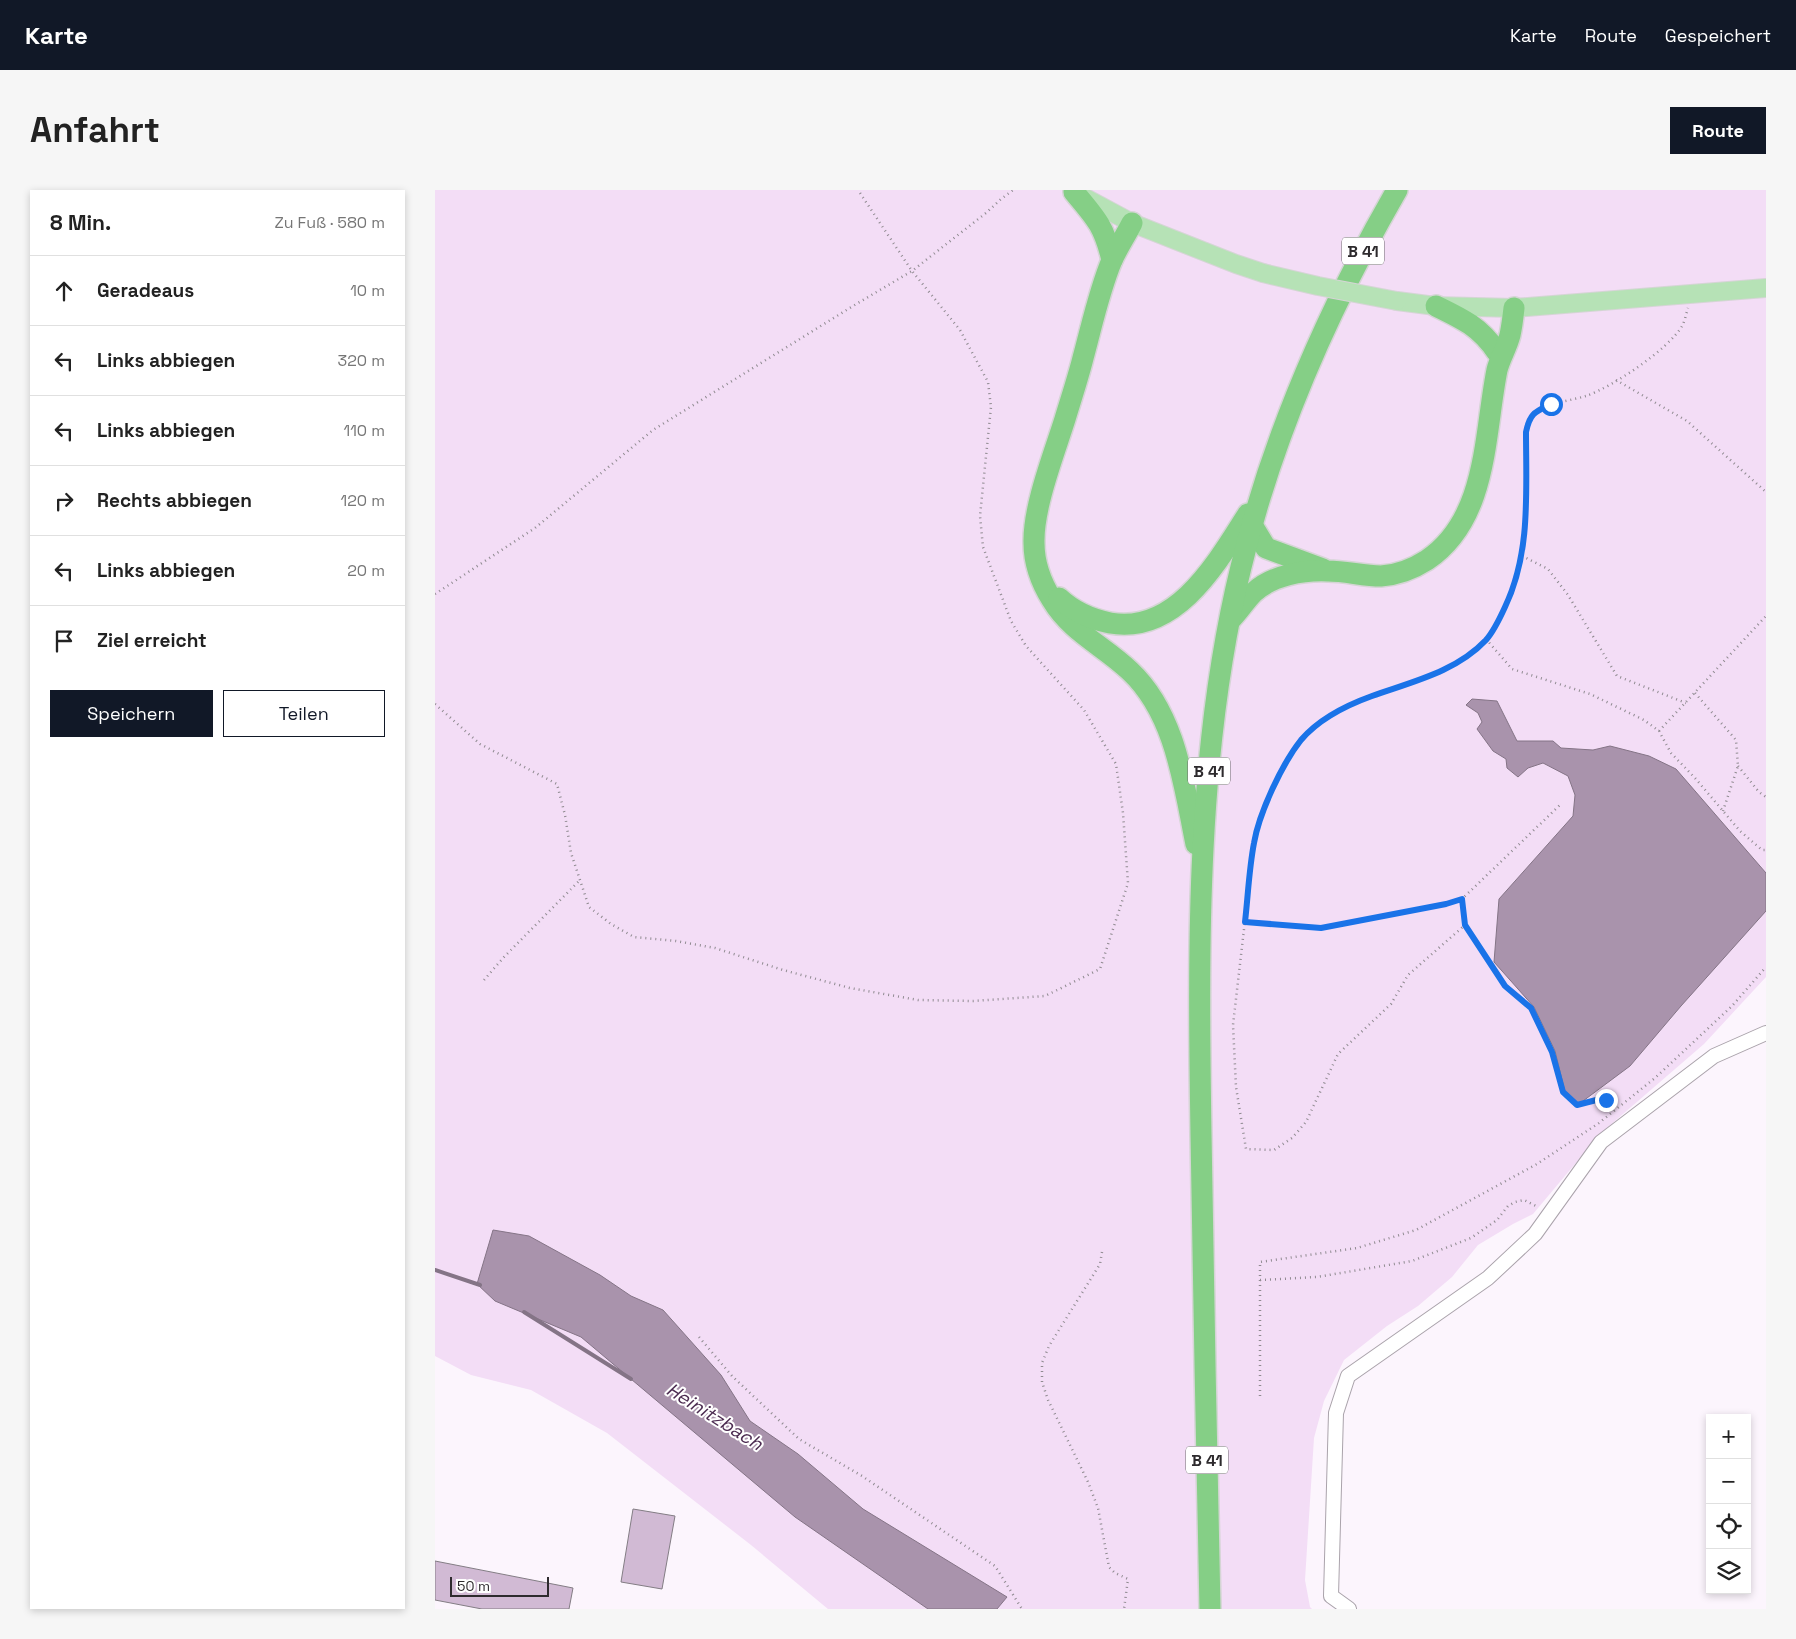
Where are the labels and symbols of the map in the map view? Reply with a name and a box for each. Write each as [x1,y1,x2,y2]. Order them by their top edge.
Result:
road number: B 41 [1342,238,1384,264]
route start [1540,393,1563,416]
road number: B 41 [1188,758,1230,784]
route end [1595,1089,1618,1112]
water label: Heinitzbach [662,1377,768,1456]
road number: B 41 [1186,1446,1228,1474]
scale bar [450,1574,549,1597]

